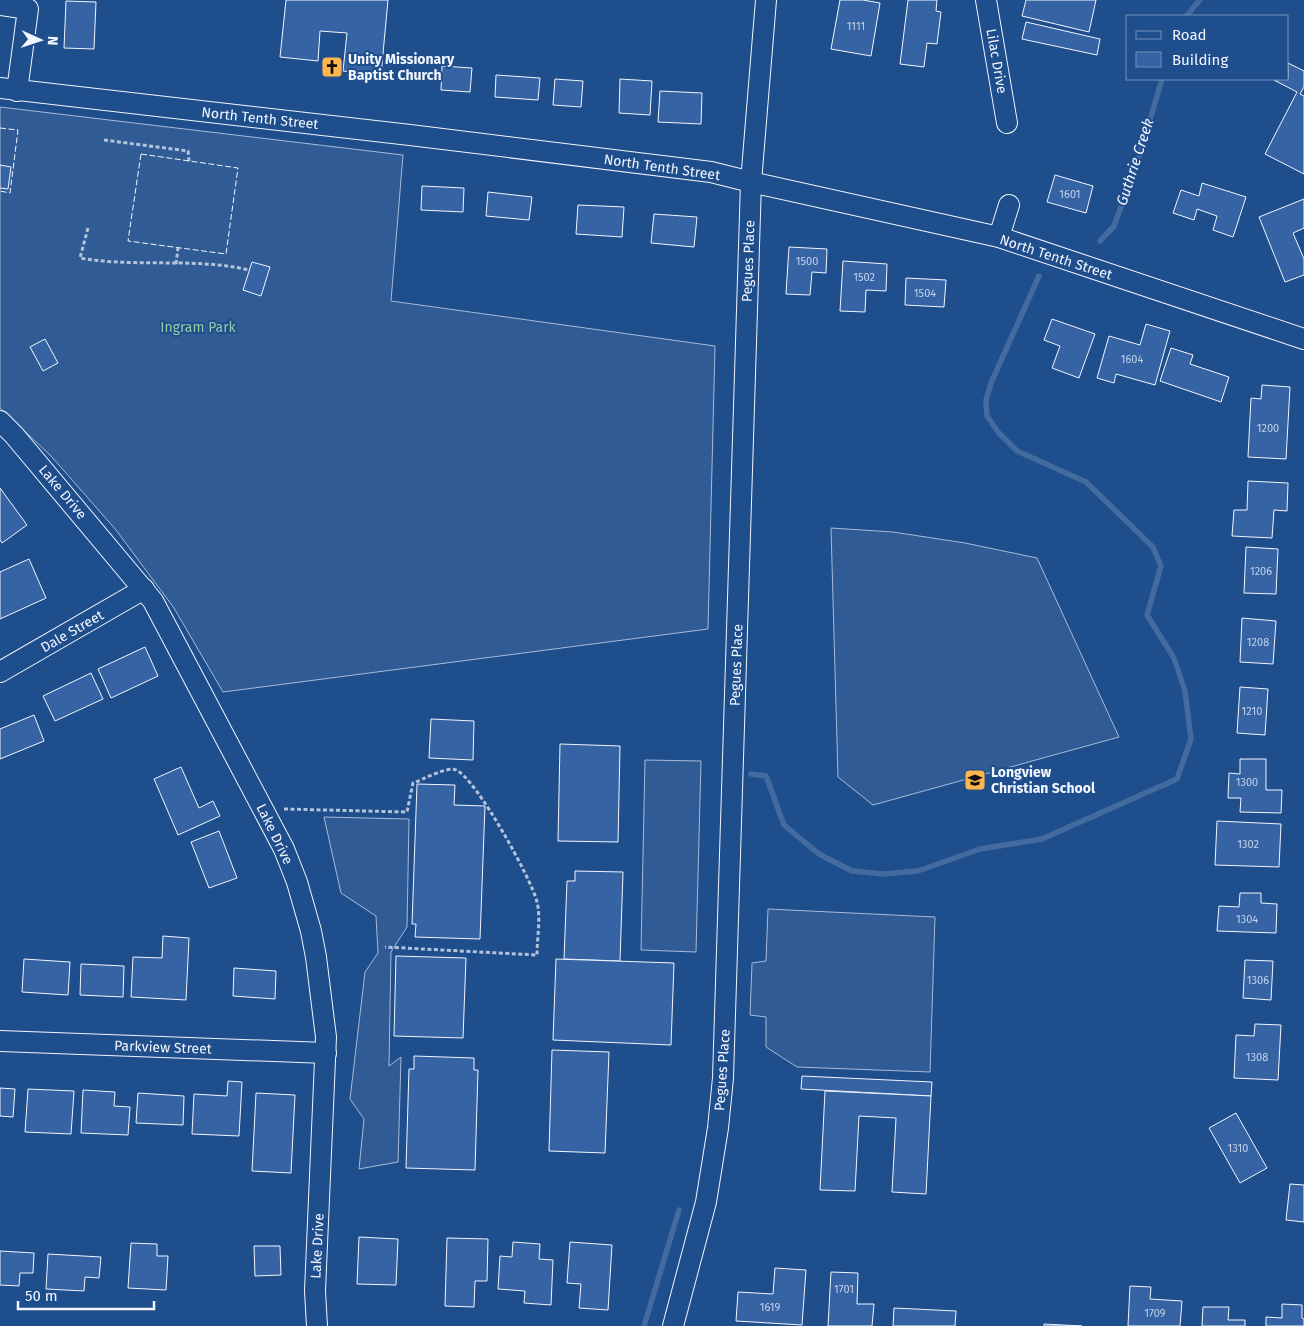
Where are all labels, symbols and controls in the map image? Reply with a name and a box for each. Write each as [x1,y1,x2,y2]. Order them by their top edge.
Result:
north arrow [15,15,65,65]
legend [1126,15,1289,80]
house number: 1111 [847,20,865,33]
text: Road [1172,26,1207,44]
street label: Lilac Drive [982,27,1011,95]
text: N [44,36,61,46]
place label: Unity Missionary Baptist Church [348,51,455,84]
text: Building [1172,51,1228,69]
church icon: Unity Missionary Baptist Church [320,55,344,79]
street label: North Tenth Street [201,104,320,133]
water label: Guthrie Creek [1112,116,1158,208]
street label: North Tenth Street [603,151,722,184]
house number: 1601 [1059,188,1081,201]
street label: Pegues Place [739,220,758,302]
street label: North Tenth Street [997,231,1115,284]
house number: 1500 [796,255,818,268]
house number: 1502 [853,271,875,284]
house number: 1504 [914,287,936,300]
park label: Ingram Park [160,319,237,336]
house number: 1604 [1121,353,1143,366]
house number: 1200 [1257,422,1279,435]
street label: Lake Drive [35,462,90,523]
house number: 1206 [1250,565,1272,578]
street label: Dale Street [38,606,107,656]
street label: Pegues Place [727,624,746,706]
house number: 1208 [1247,636,1269,649]
house number: 1210 [1242,705,1262,718]
place label: Longview Christian School [991,764,1096,797]
school or university icon: Longview Christian School [963,768,987,792]
house number: 1300 [1236,776,1258,789]
street label: Lake Drive [253,801,297,867]
house number: 1302 [1237,838,1259,851]
house number: 1304 [1236,913,1258,926]
house number: 1306 [1247,974,1269,987]
street label: Pegues Place [711,1028,734,1112]
street label: Parkview Street [114,1037,213,1058]
house number: 1308 [1246,1051,1268,1064]
house number: 1310 [1228,1142,1248,1155]
street label: Lake Drive [307,1213,328,1279]
scale bar [18,1278,154,1310]
house number: 1701 [834,1283,854,1296]
text: 50 m [25,1287,58,1305]
house number: 1619 [760,1301,781,1314]
house number: 1709 [1144,1307,1166,1320]

